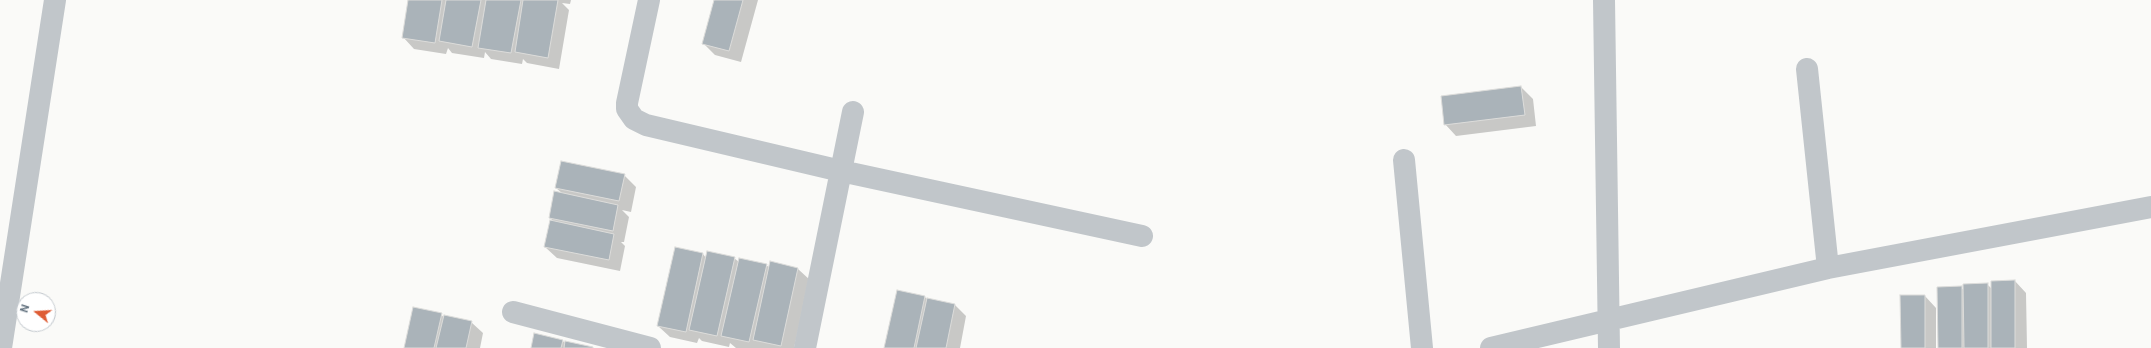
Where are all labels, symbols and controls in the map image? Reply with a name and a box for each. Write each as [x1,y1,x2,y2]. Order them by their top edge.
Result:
north arrow [16,292,56,332]
text: N [18,303,32,314]

